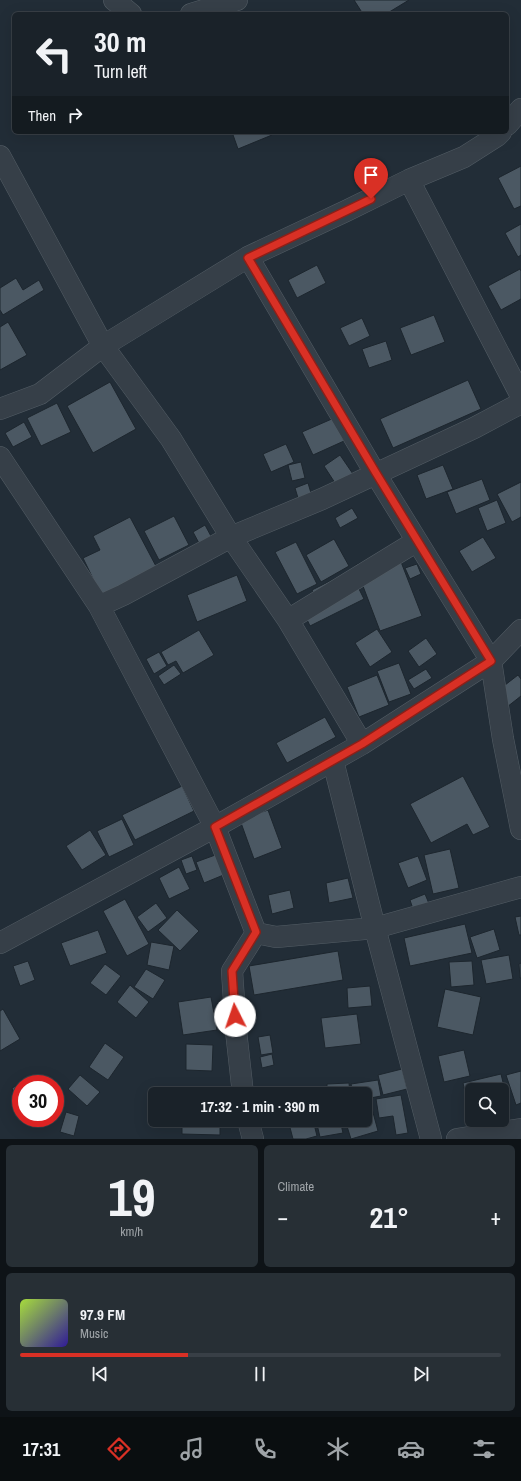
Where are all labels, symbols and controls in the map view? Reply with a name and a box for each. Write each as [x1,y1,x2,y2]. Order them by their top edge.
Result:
text: 30 m [94,23,146,61]
icon: left [28,28,80,80]
text: Turn left [94,59,147,84]
icon: right [64,104,86,126]
text: Then [28,105,56,126]
pin [354,158,388,199]
icon: arrive [360,164,382,186]
position arrow [214,995,256,1037]
speed limit sign: 30 [12,1075,64,1127]
map controls [465,1083,509,1127]
button: search [465,1083,509,1127]
text: 17:32 · 1 min · 390 m [201,1096,319,1117]
text: 19 [108,1162,155,1232]
text: Climate [278,1178,314,1195]
text: 21° [370,1197,409,1237]
text: − [278,1202,288,1232]
text: + [490,1202,501,1232]
text: km/h [120,1223,143,1240]
text: 97.9 FM [80,1304,125,1325]
text: Music [80,1325,108,1342]
icon: previous [89,1363,111,1385]
icon: pause [249,1363,271,1385]
icon: next [410,1363,432,1385]
icon: directions [105,1435,133,1463]
icon: music [178,1435,206,1463]
icon: phone [251,1435,279,1463]
icon: climate [324,1435,352,1463]
icon: car [397,1435,425,1463]
icon: filters [470,1435,498,1463]
text: 17:31 [23,1437,60,1462]

